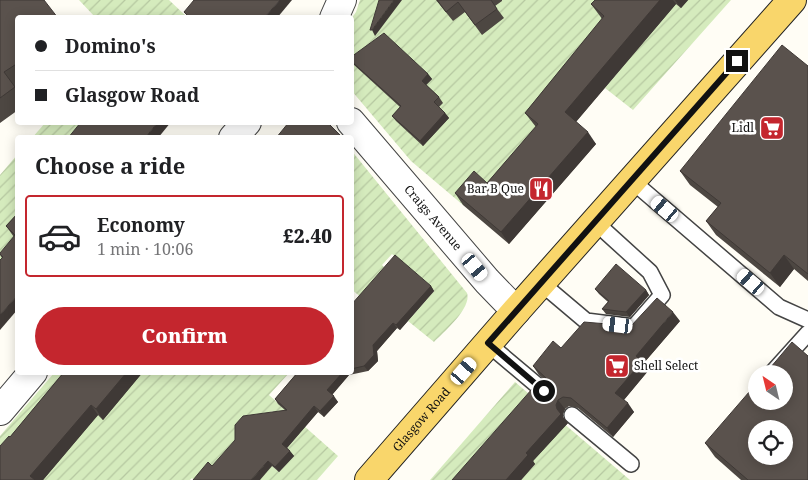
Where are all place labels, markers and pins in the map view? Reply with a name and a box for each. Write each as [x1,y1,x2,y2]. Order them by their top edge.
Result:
supermarket icon: Lidl [759,115,785,141]
place label: Lidl [732,119,754,136]
restaurant icon: Bar B Que [528,176,554,202]
place label: Bar B Que [467,180,524,197]
supermarket icon: Shell Select [604,353,630,379]
place label: Shell Select [634,357,698,374]

